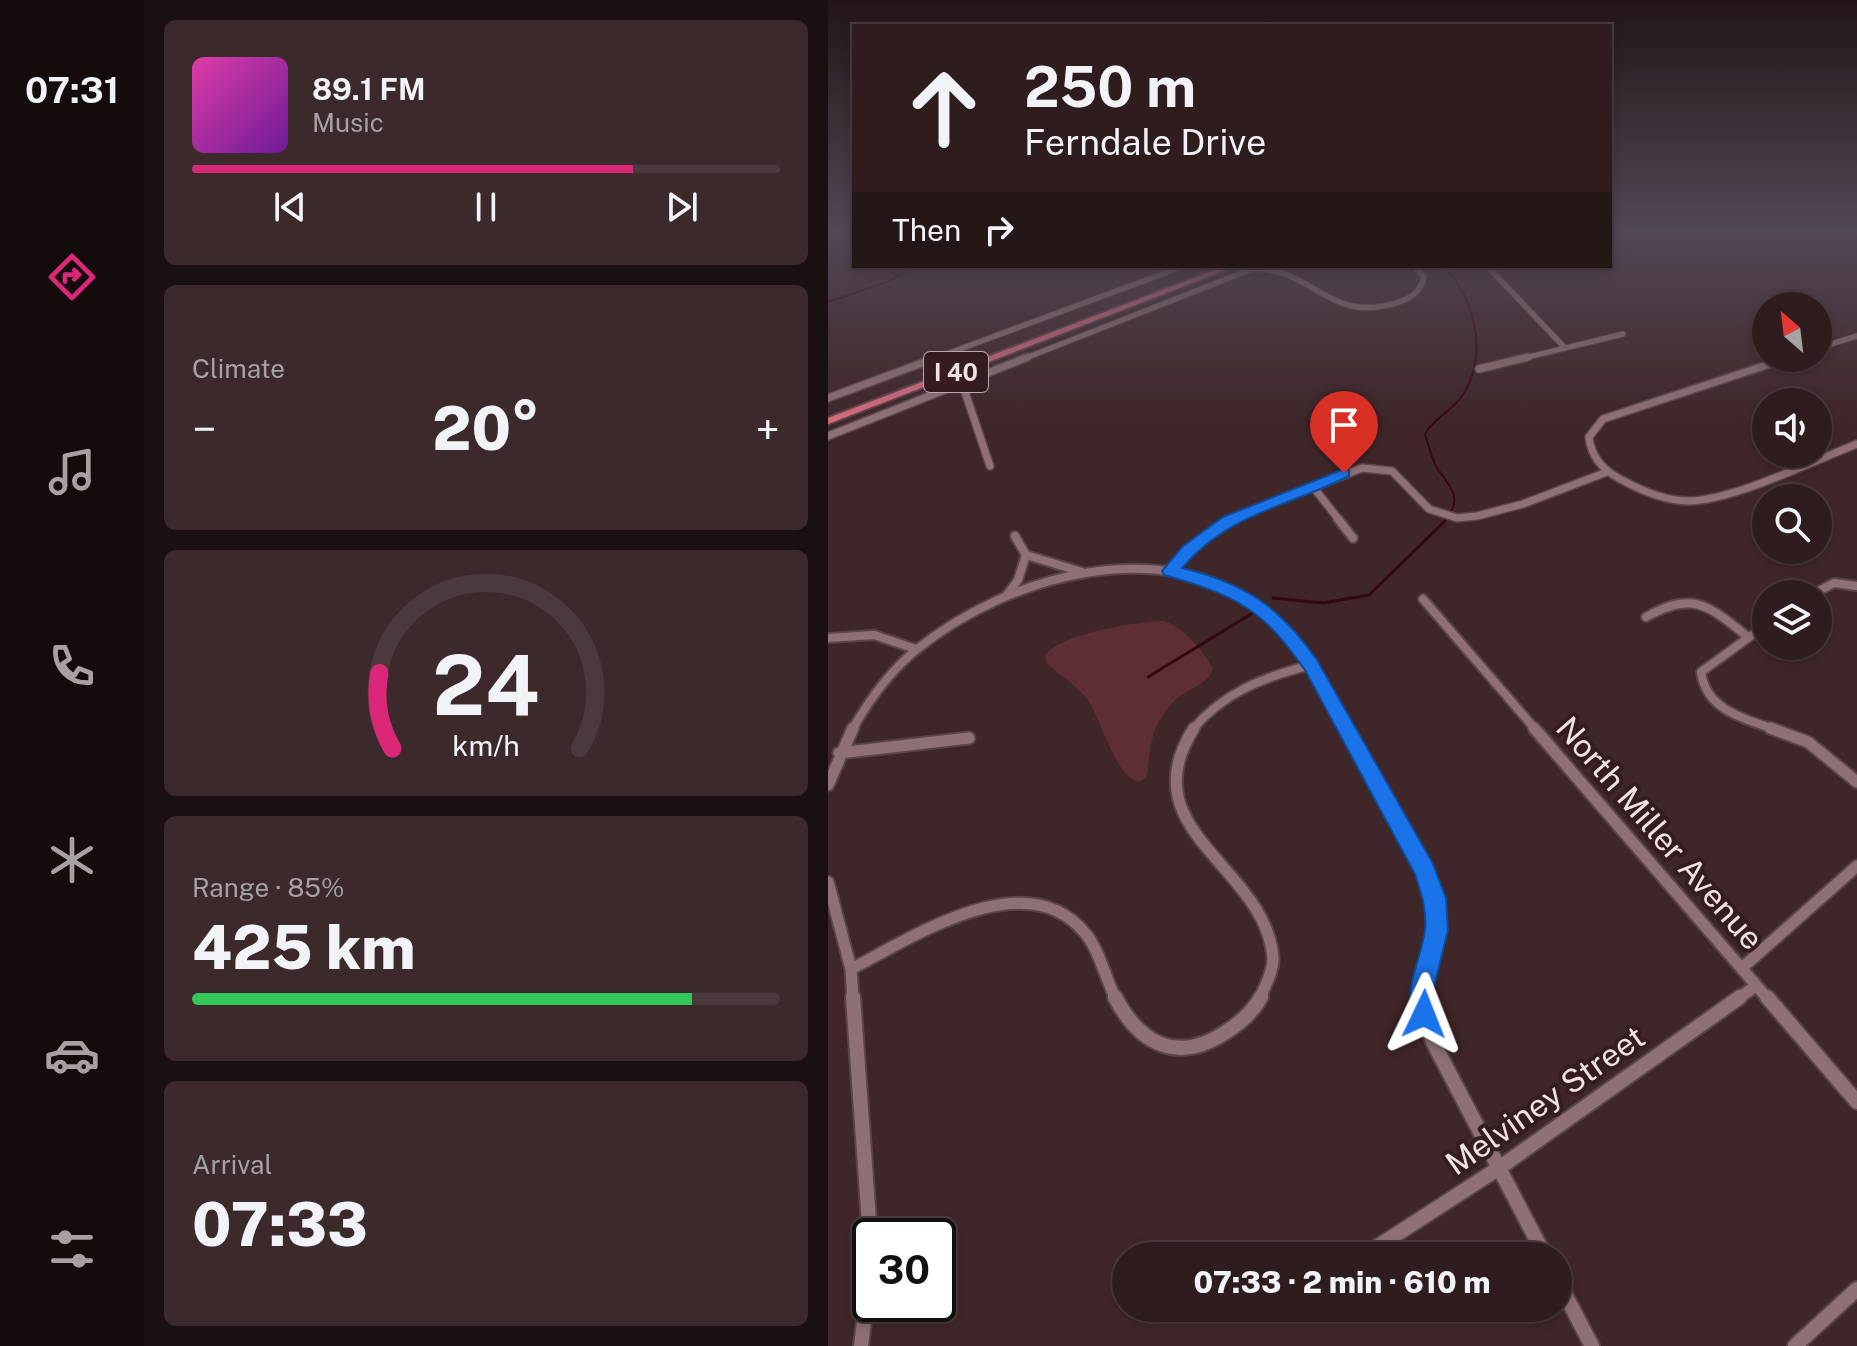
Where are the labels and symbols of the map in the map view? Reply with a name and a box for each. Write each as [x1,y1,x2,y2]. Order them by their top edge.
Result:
north arrow [1752,292,1832,372]
road number: I 40 [924,352,988,392]
pin [1310,391,1378,473]
street label: North Miller Avenue [1549,709,1771,957]
position arrow [1382,972,1466,1056]
street label: Melviney Street [1438,1018,1652,1182]
speed limit sign: 30 [852,1218,956,1322]

